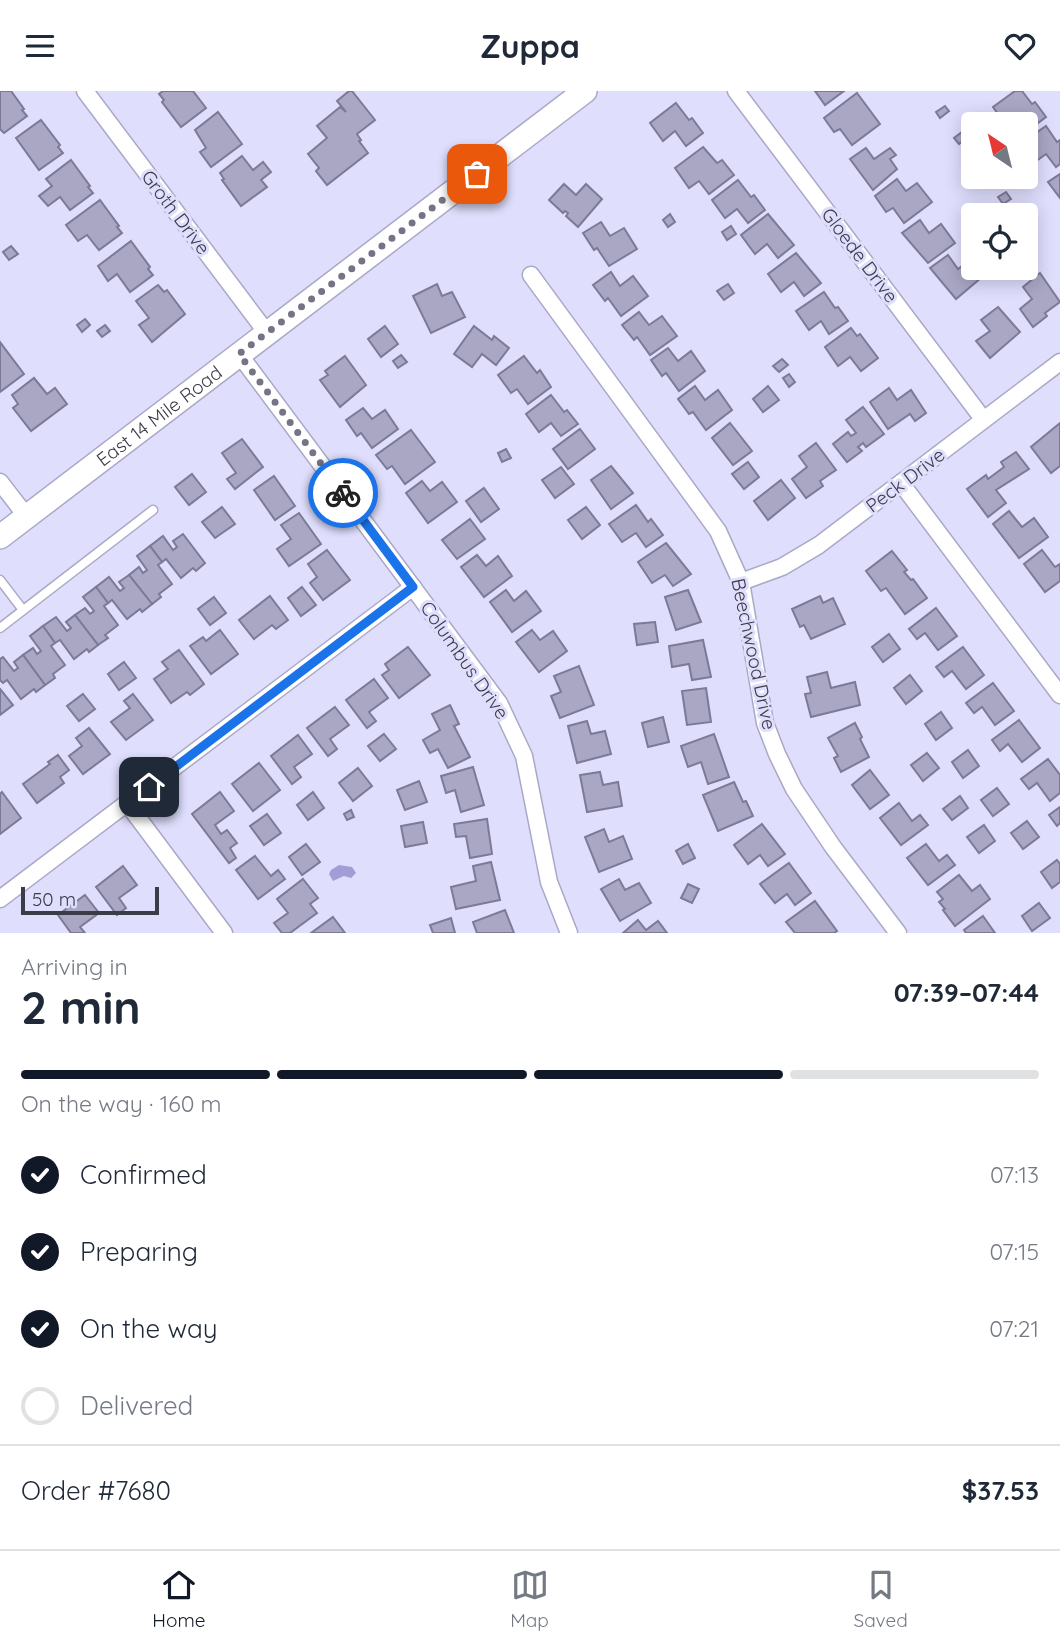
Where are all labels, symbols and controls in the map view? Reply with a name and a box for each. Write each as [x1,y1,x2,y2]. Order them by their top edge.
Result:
text: Zuppa [480,26,580,66]
icon: menu [21,27,59,65]
icon: heart [1001,27,1039,65]
north arrow [961,112,1038,189]
map controls [961,112,1038,280]
pin [447,144,507,204]
icon: bag [458,155,496,193]
street label: Groth Drive [136,165,216,259]
street label: Gloede Drive [816,203,904,307]
button: locate [961,203,1038,280]
street label: East 14 Mile Road [91,360,227,471]
street label: Peck Drive [861,442,949,518]
courier [308,458,378,528]
icon: bike [324,474,362,512]
street label: Beechwood Drive [726,576,782,732]
street label: Columbus Drive [415,596,515,724]
pin [119,757,179,817]
icon: home [130,768,168,806]
scale bar [21,884,159,916]
text: 50 m [32,887,76,911]
text: Arriving in [21,952,128,981]
text: 07:39–07:44 [894,976,1039,1009]
text: 2 min [21,978,141,1036]
text: On the way · 160 m [21,1089,222,1118]
icon: check [21,1156,59,1194]
text: Confirmed [80,1158,207,1191]
text: 07:13 [990,1160,1039,1189]
icon: check [21,1233,59,1271]
text: Preparing [80,1235,198,1268]
text: 07:15 [989,1237,1039,1266]
icon: check [21,1310,59,1348]
text: On the way [80,1312,218,1345]
text: 07:21 [989,1314,1039,1343]
text: Delivered [80,1389,193,1422]
text: Order #7680 [21,1474,171,1507]
text: $37.53 [962,1474,1039,1507]
tab: Home [152,1566,206,1632]
tab: Map [510,1566,549,1632]
tab: Saved [854,1566,908,1632]

